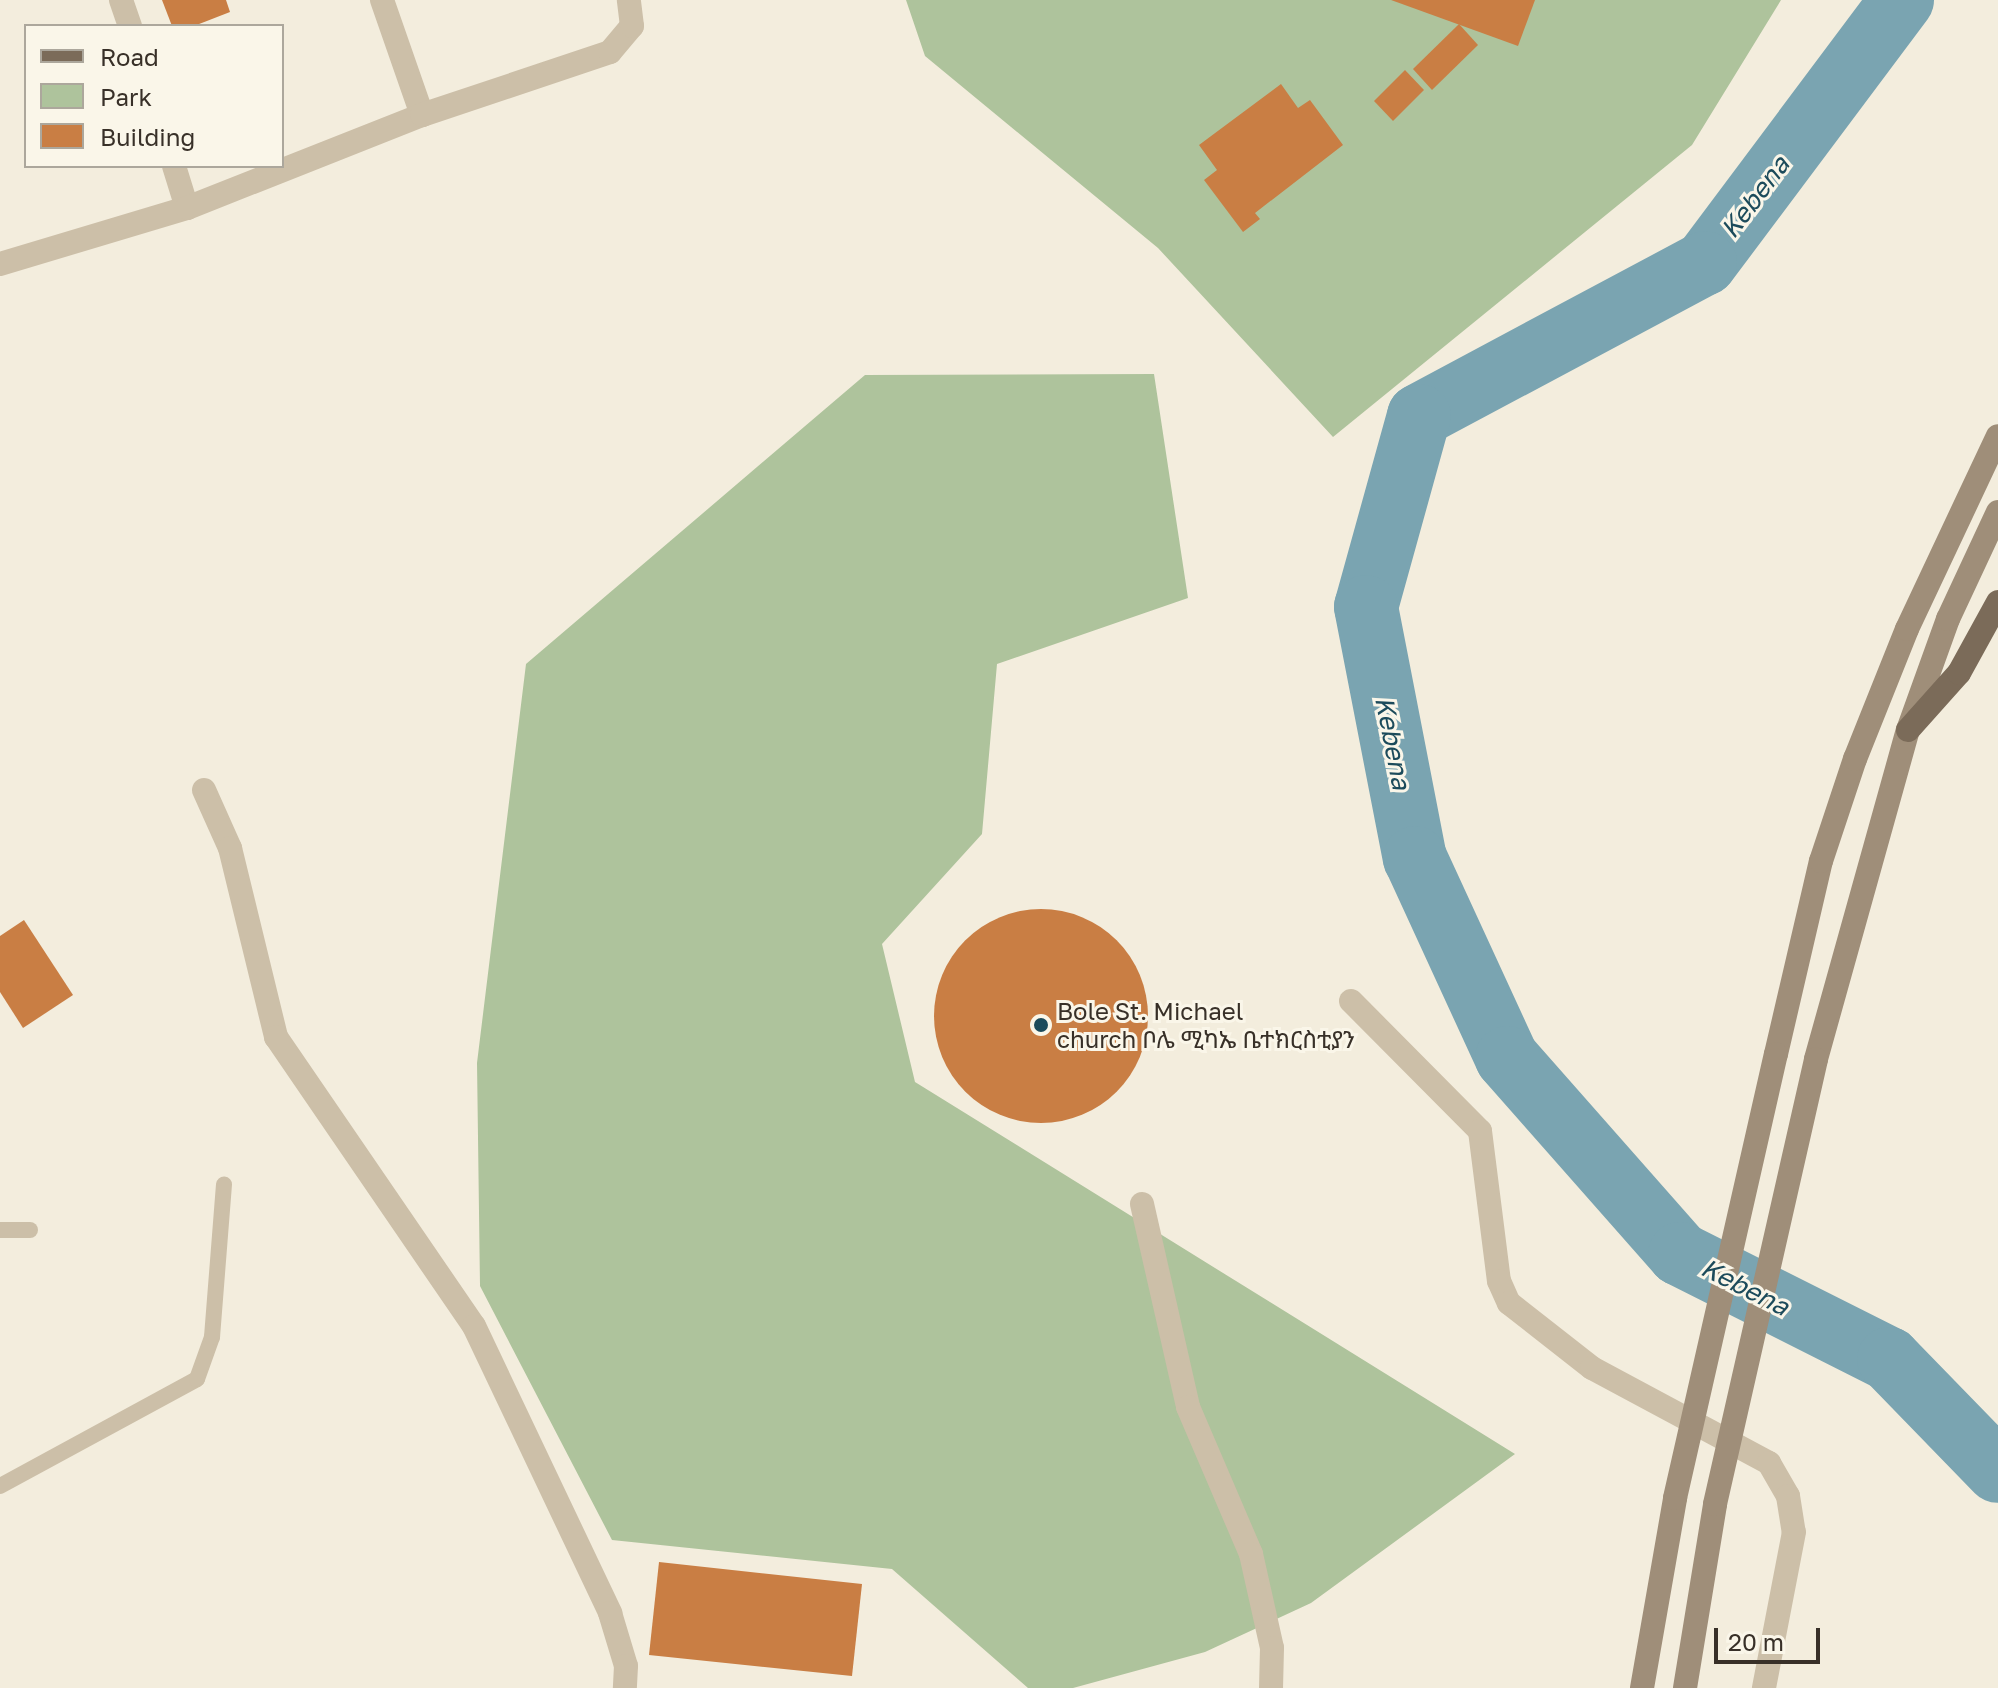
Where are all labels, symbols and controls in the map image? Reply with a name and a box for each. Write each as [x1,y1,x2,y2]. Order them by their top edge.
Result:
legend [24,24,284,168]
text: Road [100,42,159,71]
text: Park [100,82,152,111]
text: Building [100,122,195,151]
water label: Kebena [1714,150,1796,244]
water label: Kebena [1369,694,1417,792]
place label: Bole St. Michael church ቦሌ ሚካኤ ቤተክርስቲያን [1057,997,1355,1053]
marker: Bole St. Michael church ቦሌ ሚካኤ ቤተክርስቲያን [1032,1016,1050,1034]
water label: Kebena [1696,1252,1794,1322]
scale bar [1718,1612,1824,1662]
text: 20 m [1728,1627,1784,1656]

